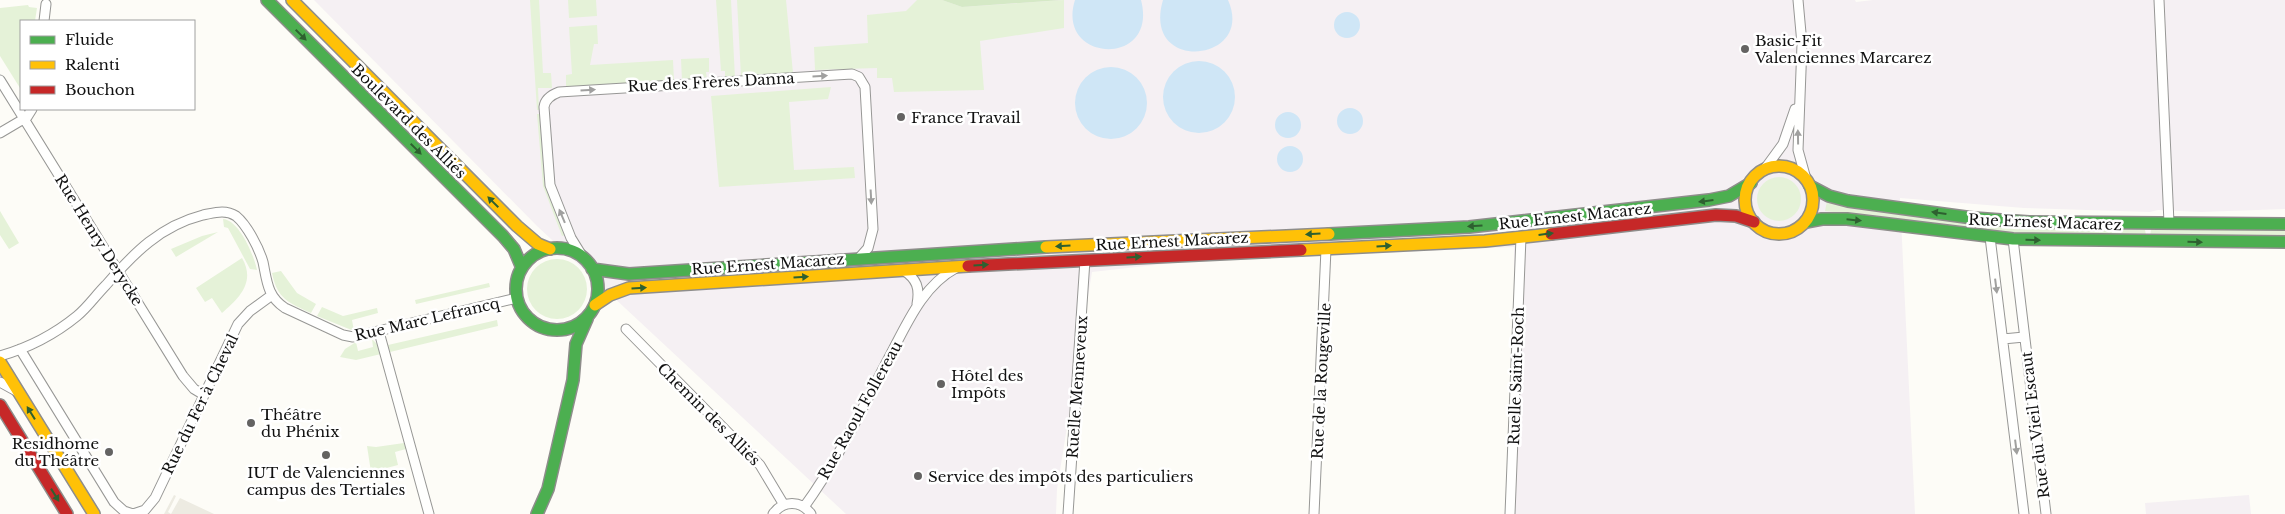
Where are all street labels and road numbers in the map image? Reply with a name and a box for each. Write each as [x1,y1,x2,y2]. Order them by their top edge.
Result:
street label: Boulevard des Alliés [348,60,470,182]
street label: Rue des Frères Danna [627,68,796,96]
street label: Rue Henry Derycke [51,171,147,309]
street label: Rue Ernest Macarez [1498,199,1652,233]
street label: Rue Ernest Macarez [1968,210,2122,234]
street label: Rue Ernest Macarez [1095,227,1249,255]
street label: Rue Ernest Macarez [691,249,845,279]
street label: Rue Marc Lefrancq [353,293,501,345]
street label: Rue de la Rougeville [1307,302,1335,460]
street label: Ruelle Saint-Roch [1504,306,1528,446]
street label: Ruelle Menneveux [1063,315,1091,459]
street label: Rue du Fer à Cheval [158,331,242,477]
street label: Rue Raoul Follereau [814,337,906,483]
street label: Rue du Vieil Escaut [2017,350,2053,500]
street label: Chemin des Alliés [654,359,765,470]

